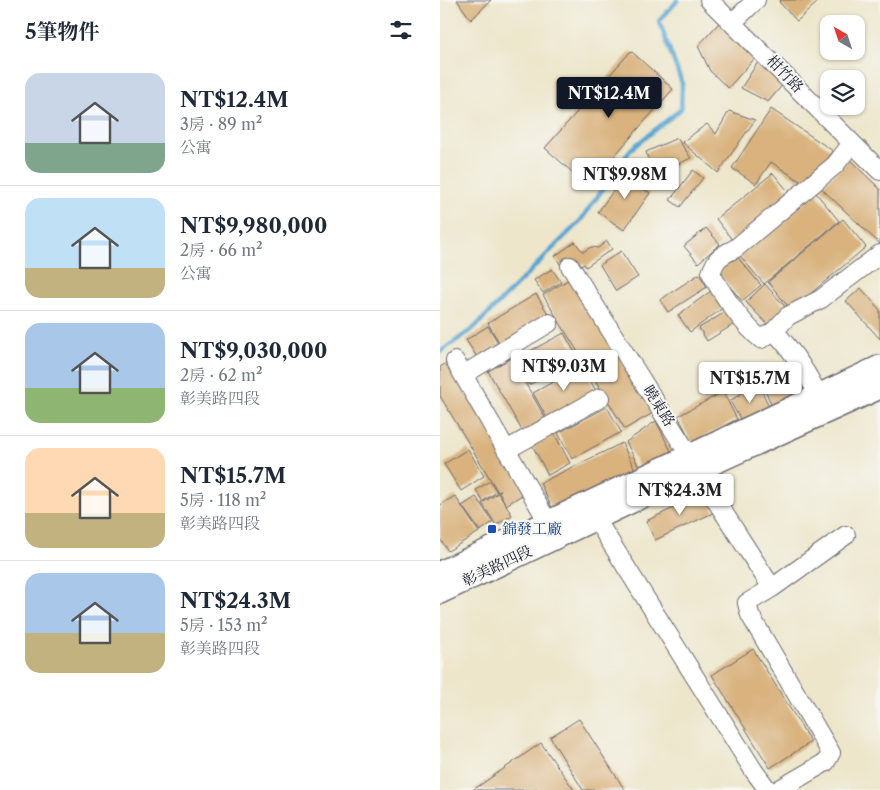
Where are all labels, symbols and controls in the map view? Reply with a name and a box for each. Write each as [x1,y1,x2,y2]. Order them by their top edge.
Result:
north arrow [820,15,865,60]
map controls [820,15,865,115]
icon: filters [387,16,415,44]
text: 5筆物件 [25,19,100,44]
street label: 柑竹路 [763,51,808,96]
button: layers [820,70,865,115]
pin: NT$12.4M [557,76,661,119]
text: NT$12.4M [568,83,650,103]
text: NT$12.4M [180,87,289,112]
icon: home [65,93,125,153]
text: 3房 · 89 m² [180,114,262,134]
text: 公寓 [180,137,212,157]
pin: NT$9.98M [573,158,677,200]
text: NT$9.98M [583,164,667,184]
text: NT$9,980,000 [180,213,327,238]
icon: home [65,218,125,278]
text: 2房 · 66 m² [180,240,263,260]
text: 公寓 [180,263,212,283]
text: NT$9,030,000 [180,338,327,363]
icon: home [65,343,125,403]
pin: NT$9.03M [512,350,616,392]
text: NT$9.03M [522,356,606,376]
pin: NT$15.7M [698,362,802,404]
text: 2房 · 62 m² [180,365,263,385]
text: NT$15.7M [710,368,790,388]
street label: 曉東路 [639,382,679,430]
text: 彰美路四段 [180,388,260,408]
text: NT$15.7M [180,463,286,488]
icon: home [65,468,125,528]
pin: NT$24.3M [628,474,732,516]
text: NT$24.3M [638,480,722,500]
text: 5房 · 118 m² [180,490,266,510]
text: 彰美路四段 [180,513,260,533]
place label: 錦發工廠 [502,519,562,538]
marker: 錦發工廠 [486,523,498,535]
street label: 彰美路四段 [459,541,535,590]
text: NT$24.3M [180,588,291,613]
icon: home [65,593,125,653]
text: 5房 · 153 m² [180,615,268,635]
text: 彰美路四段 [180,638,260,658]

